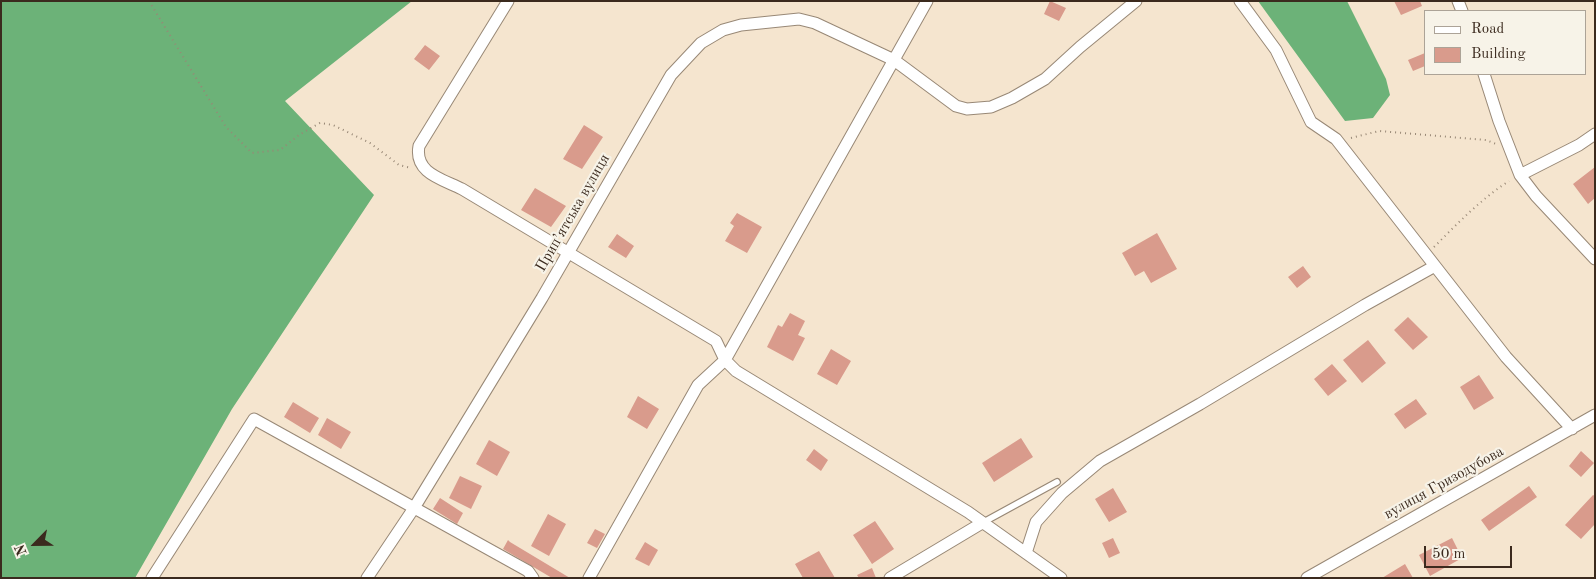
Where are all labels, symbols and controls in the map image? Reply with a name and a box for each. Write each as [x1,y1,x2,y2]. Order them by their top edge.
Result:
legend [1424,10,1586,75]
text: Road [1471,22,1504,37]
text: Building [1471,47,1526,62]
street label: Прип’ятська вулиця [532,151,614,275]
street label: вулиця Гризодубова [1381,443,1507,523]
north arrow [10,519,60,569]
scale bar [1426,536,1514,568]
text: N [13,542,30,558]
text: 50 m [1432,547,1466,562]

